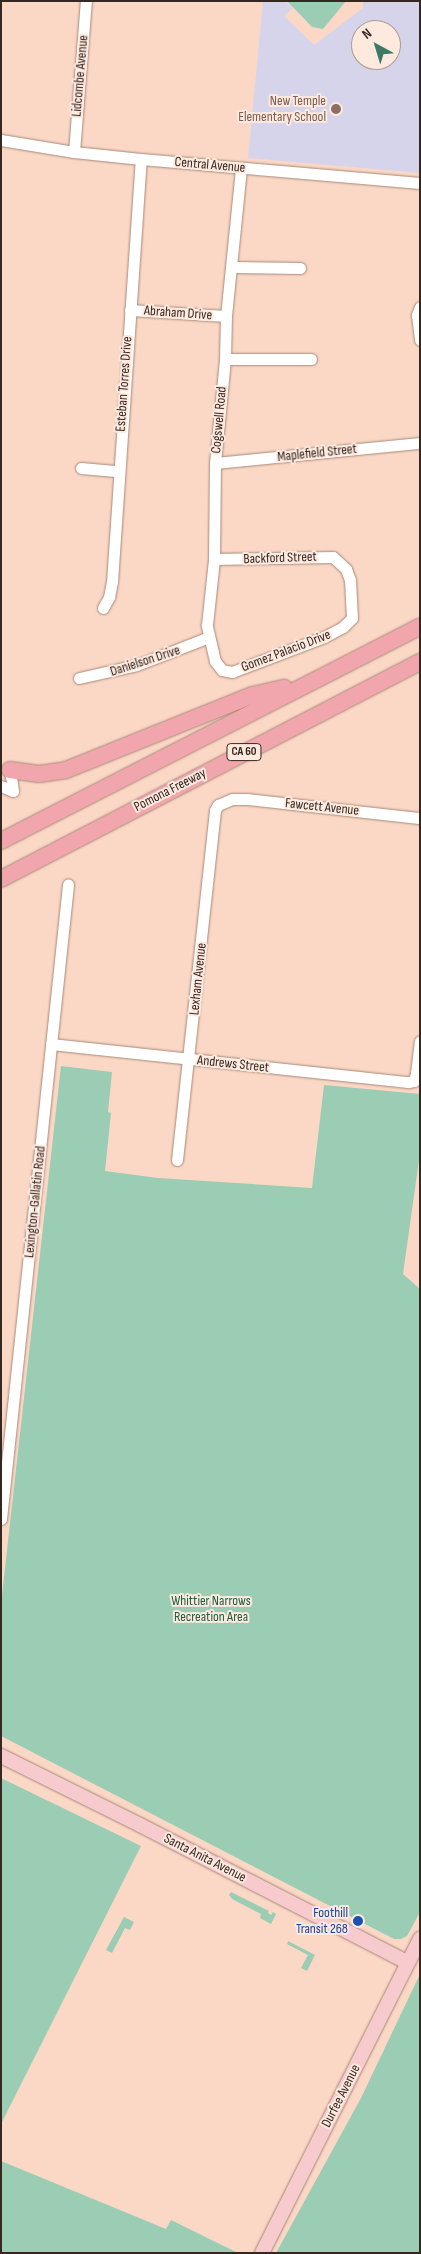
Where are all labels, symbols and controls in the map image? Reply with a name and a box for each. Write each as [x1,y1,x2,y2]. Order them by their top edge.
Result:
north arrow [351,20,401,70]
text: N [359,25,375,43]
street label: Lidcombe Avenue [68,34,92,118]
place label: New Temple Elementary School [238,93,326,125]
marker: New Temple Elementary School [330,103,342,115]
street label: Central Avenue [174,154,246,176]
street label: Abraham Drive [143,302,213,324]
street label: Esteban Torres Drive [112,336,136,432]
street label: Cogswell Road [208,386,230,454]
street label: Maplefield Street [276,440,358,466]
street label: Backford Street [243,548,317,568]
street label: Gomez Palacio Drive [239,626,333,676]
street label: Danielson Drive [108,642,182,680]
road number: CA 60 [225,742,263,762]
street label: Pomona Freeway [131,765,209,815]
street label: Fawcett Avenue [284,795,360,819]
street label: Lexham Avenue [186,942,210,1016]
street label: Andrews Street [196,1052,270,1076]
street label: Lexington-Gallatin Road [21,1145,49,1259]
park label: Whittier Narrows Recreation Area [171,1593,251,1625]
street label: Santa Anita Avenue [161,1830,249,1886]
place label: Foothill Transit 268 [296,1905,348,1938]
marker: Foothill Transit 268 [352,1915,364,1927]
street label: Durfee Avenue [318,2062,364,2130]

